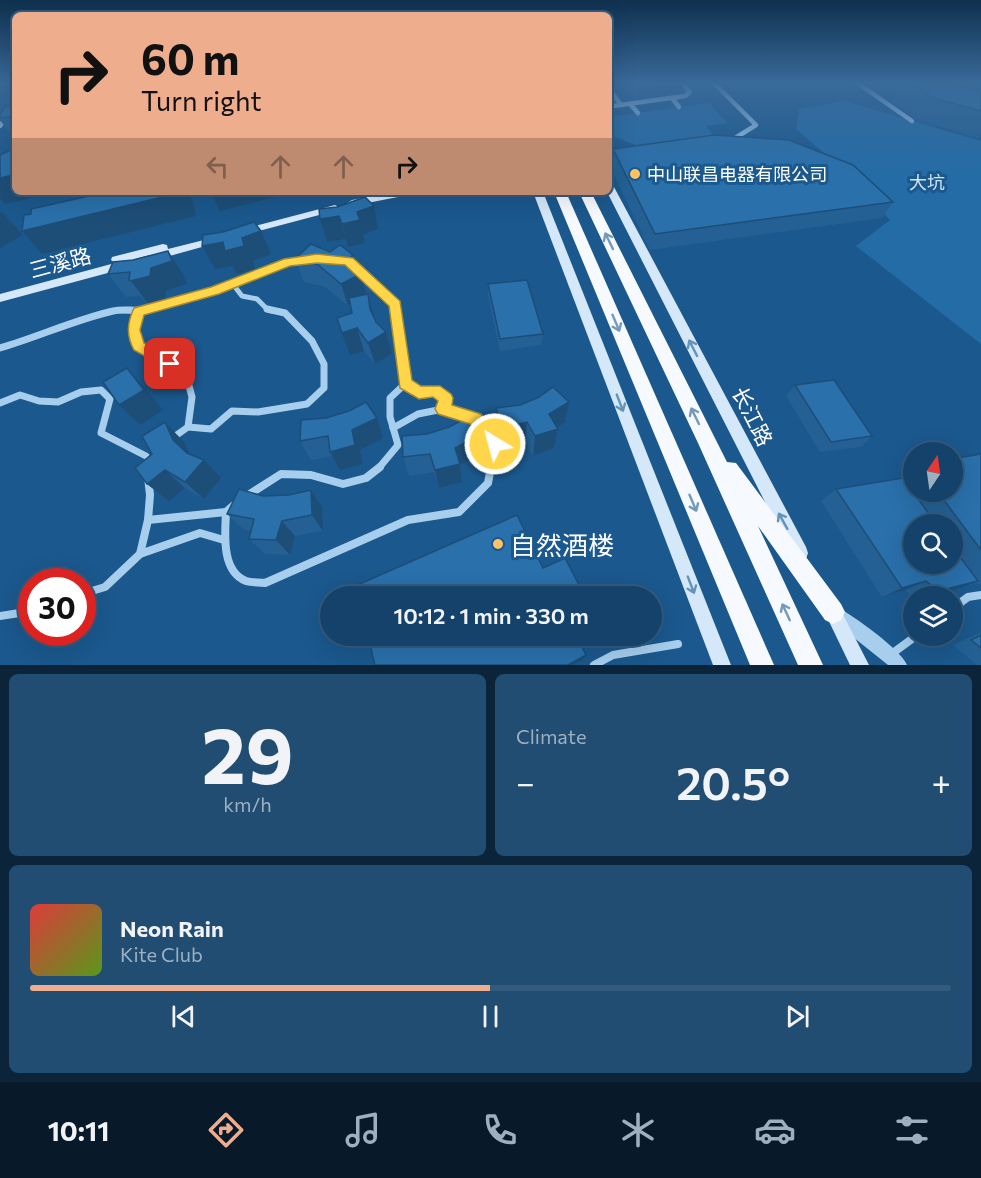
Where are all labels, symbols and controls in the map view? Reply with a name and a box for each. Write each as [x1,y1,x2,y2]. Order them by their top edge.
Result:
text: 60 m [141,32,240,84]
icon: right [42,36,120,114]
text: Turn right [141,84,261,117]
icon: left [201,150,234,183]
icon: ahead [264,150,297,183]
icon: ahead [327,150,360,183]
icon: right [390,150,423,183]
place label: 中山联昌电器有限公司 [647,163,827,185]
marker: 中山联昌电器有限公司 [628,167,642,181]
park label: 大坑 [909,171,945,193]
one-way arrow [603,233,615,251]
street label: 三溪路 [26,242,94,282]
one-way arrow [611,313,622,332]
pin [144,338,195,389]
one-way arrow [686,339,698,357]
icon: arrive [153,347,186,380]
street label: 长江路 [728,382,778,450]
one-way arrow [615,394,626,412]
one-way arrow [688,408,700,426]
position arrow [463,412,527,476]
north arrow [903,442,963,502]
map controls [903,442,963,646]
one-way arrow [688,493,699,511]
one-way arrow [777,512,788,530]
button: search [903,514,963,574]
place label: 自然酒楼 [510,529,614,560]
marker: 自然酒楼 [491,537,505,551]
speed limit sign: 30 [18,568,96,646]
one-way arrow [686,575,697,594]
button: layers [903,586,963,646]
text: 10:12 · 1 min · 330 m [393,602,589,629]
one-way arrow [780,603,791,621]
text: 29 [201,705,294,800]
text: Climate [516,724,586,748]
text: 20.5° [676,754,790,809]
text: − [516,761,535,802]
text: + [932,761,951,802]
text: km/h [223,792,272,816]
text: Neon Rain [120,915,224,942]
text: Kite Club [120,942,203,966]
icon: previous [167,1000,200,1033]
icon: pause [474,1000,507,1033]
icon: next [781,1000,814,1033]
icon: directions [205,1109,247,1151]
icon: music [342,1109,384,1151]
icon: phone [479,1109,521,1151]
icon: climate [617,1109,659,1151]
icon: car [754,1109,796,1151]
icon: filters [891,1109,933,1151]
text: 10:11 [48,1114,109,1147]

